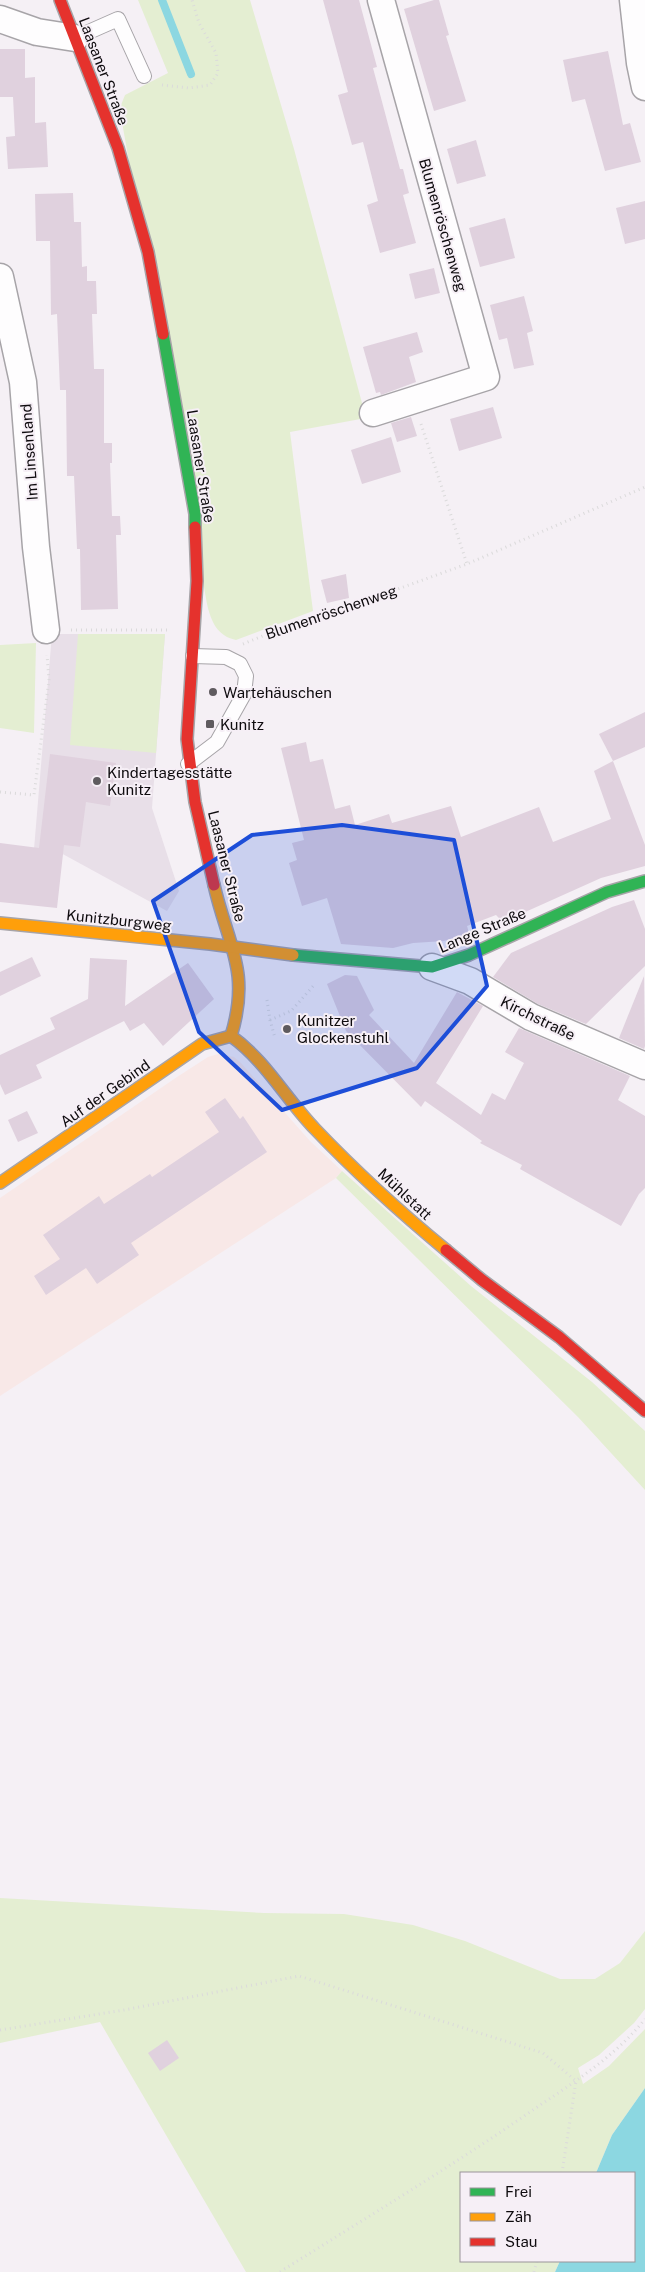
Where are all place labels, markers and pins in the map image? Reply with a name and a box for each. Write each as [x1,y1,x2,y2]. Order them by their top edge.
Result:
place label: Wartehäuschen [223,684,332,701]
marker: Wartehäuschen [207,686,219,698]
place label: Kunitz [220,716,264,733]
marker: Kunitz [204,718,216,730]
place label: Kindertagesstätte Kunitz [107,764,232,798]
marker: Kindertagesstätte Kunitz [91,775,103,787]
place label: Kunitzer Glockenstuhl [297,1012,389,1046]
marker: Kunitzer Glockenstuhl [281,1023,293,1035]

